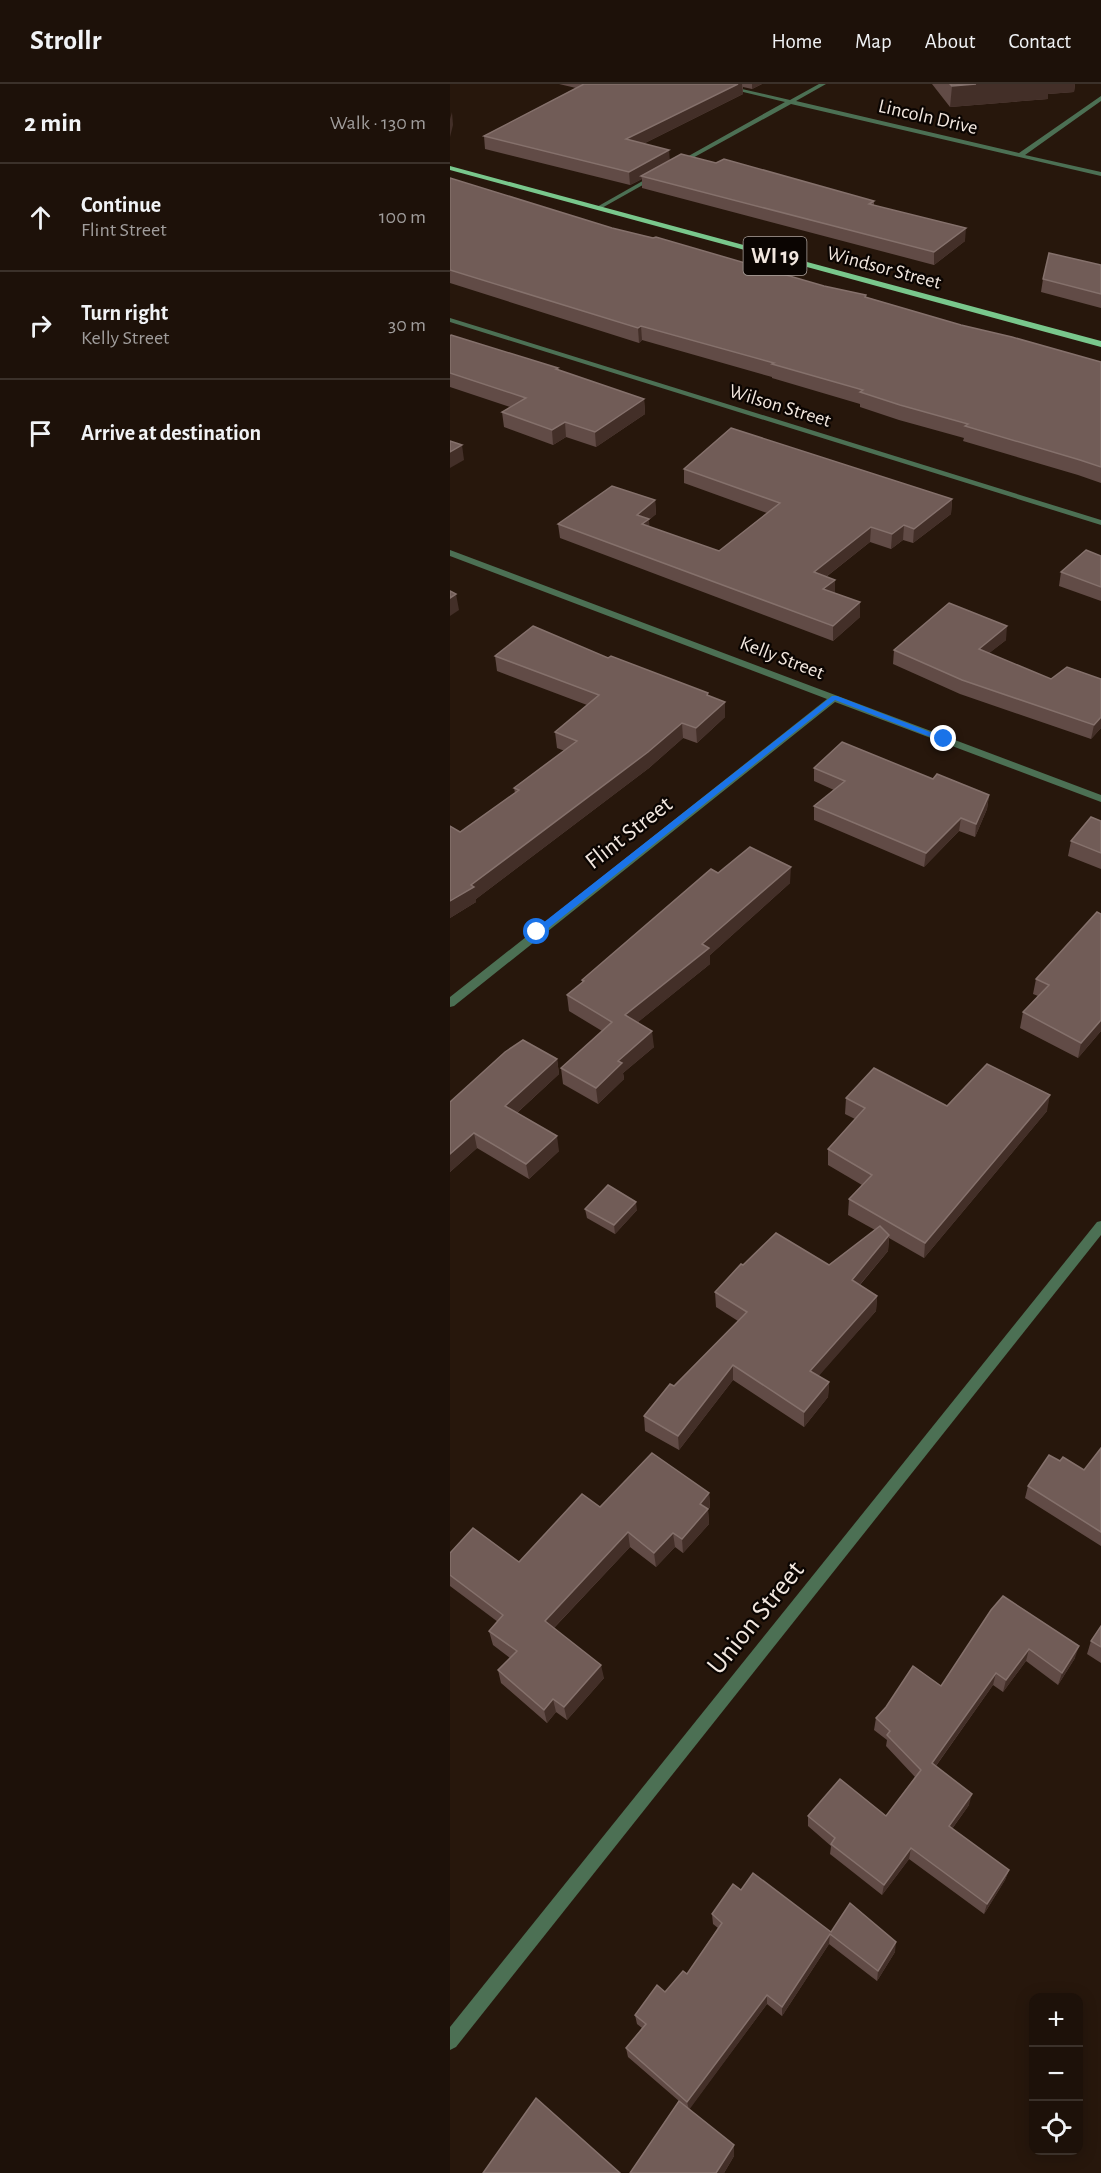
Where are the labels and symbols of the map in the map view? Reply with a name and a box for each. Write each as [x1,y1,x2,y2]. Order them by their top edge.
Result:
street label: Lincoln Drive [876,96,980,138]
road number: WI 19 [744,237,806,275]
street label: Windsor Street [825,243,944,293]
street label: Wilson Street [727,381,834,431]
street label: Kelly Street [737,633,827,683]
route end [930,725,956,751]
street label: Flint Street [581,792,677,874]
route start [523,918,549,944]
street label: Union Street [702,1556,810,1680]

